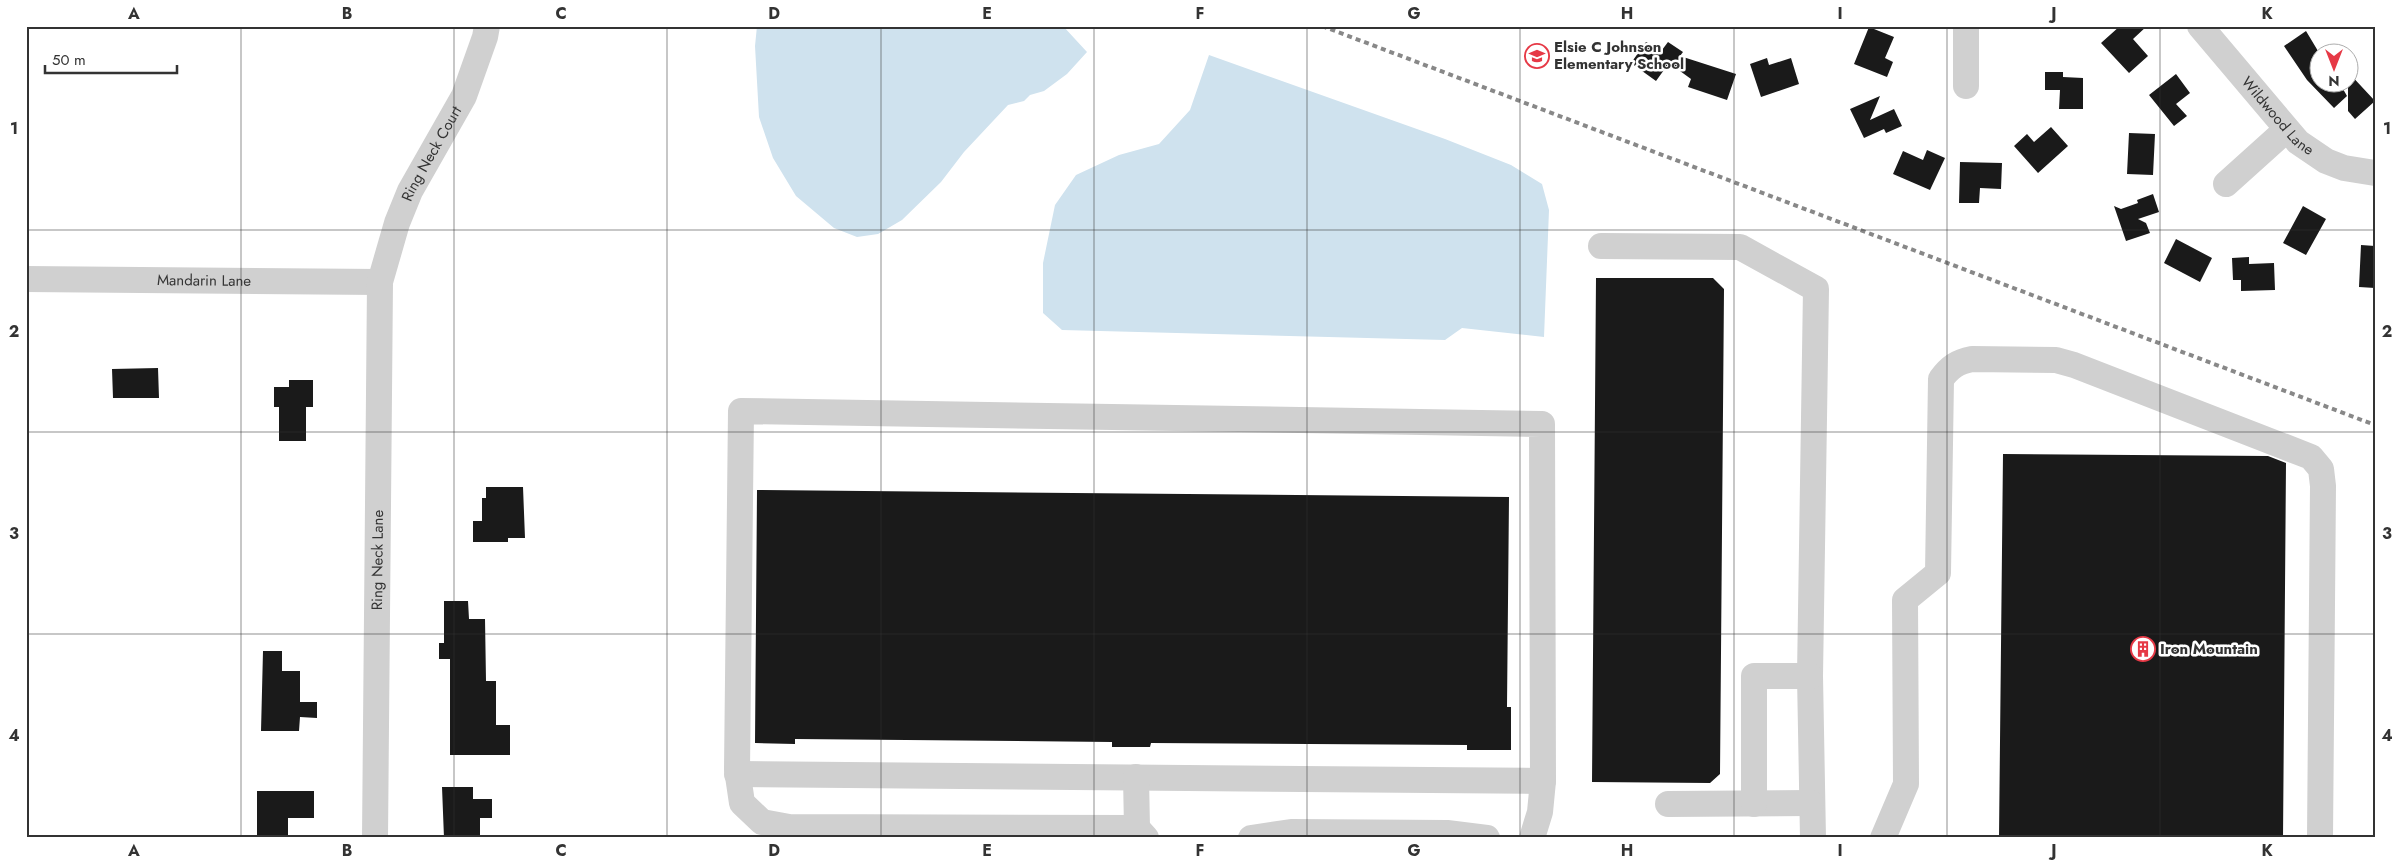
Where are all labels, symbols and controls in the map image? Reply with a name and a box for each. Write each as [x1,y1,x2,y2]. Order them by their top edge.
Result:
text: A [127,2,140,25]
text: B [342,2,352,25]
text: C [555,2,567,25]
text: D [768,2,780,25]
text: E [982,2,992,25]
text: F [1196,2,1204,25]
text: G [1407,2,1421,25]
text: H [1621,2,1633,25]
text: I [1837,2,1843,25]
text: J [2048,2,2057,25]
text: K [2261,2,2273,25]
place label: Elsie C Johnson Elementary School [1554,36,1684,75]
scale bar [45,42,178,74]
north arrow [2308,42,2358,92]
school or university icon: Elsie C Johnson Elementary School [1524,43,1550,69]
text: 50 m [52,49,86,71]
text: N [2328,71,2340,91]
street label: Wildwood Lane [2236,72,2319,161]
street label: Ring Neck Court [396,102,467,204]
text: 1 [10,117,18,140]
text: 1 [2383,117,2391,140]
street label: Mandarin Lane [157,269,251,292]
text: 2 [9,320,19,343]
text: 2 [2382,320,2392,343]
street label: Ring Neck Lane [366,509,389,610]
text: 3 [9,522,19,545]
text: 3 [2382,522,2392,545]
building icon: Iron Mountain [2130,636,2156,662]
place label: Iron Mountain [2160,638,2258,660]
text: 4 [8,724,20,747]
text: 4 [2381,724,2393,747]
text: A [127,839,140,862]
text: B [342,839,352,862]
text: C [555,839,567,862]
text: D [768,839,780,862]
text: E [982,839,992,862]
text: F [1196,839,1204,862]
text: G [1407,839,1421,862]
text: H [1621,839,1633,862]
text: I [1837,839,1843,862]
text: J [2048,839,2057,862]
text: K [2261,839,2273,862]

